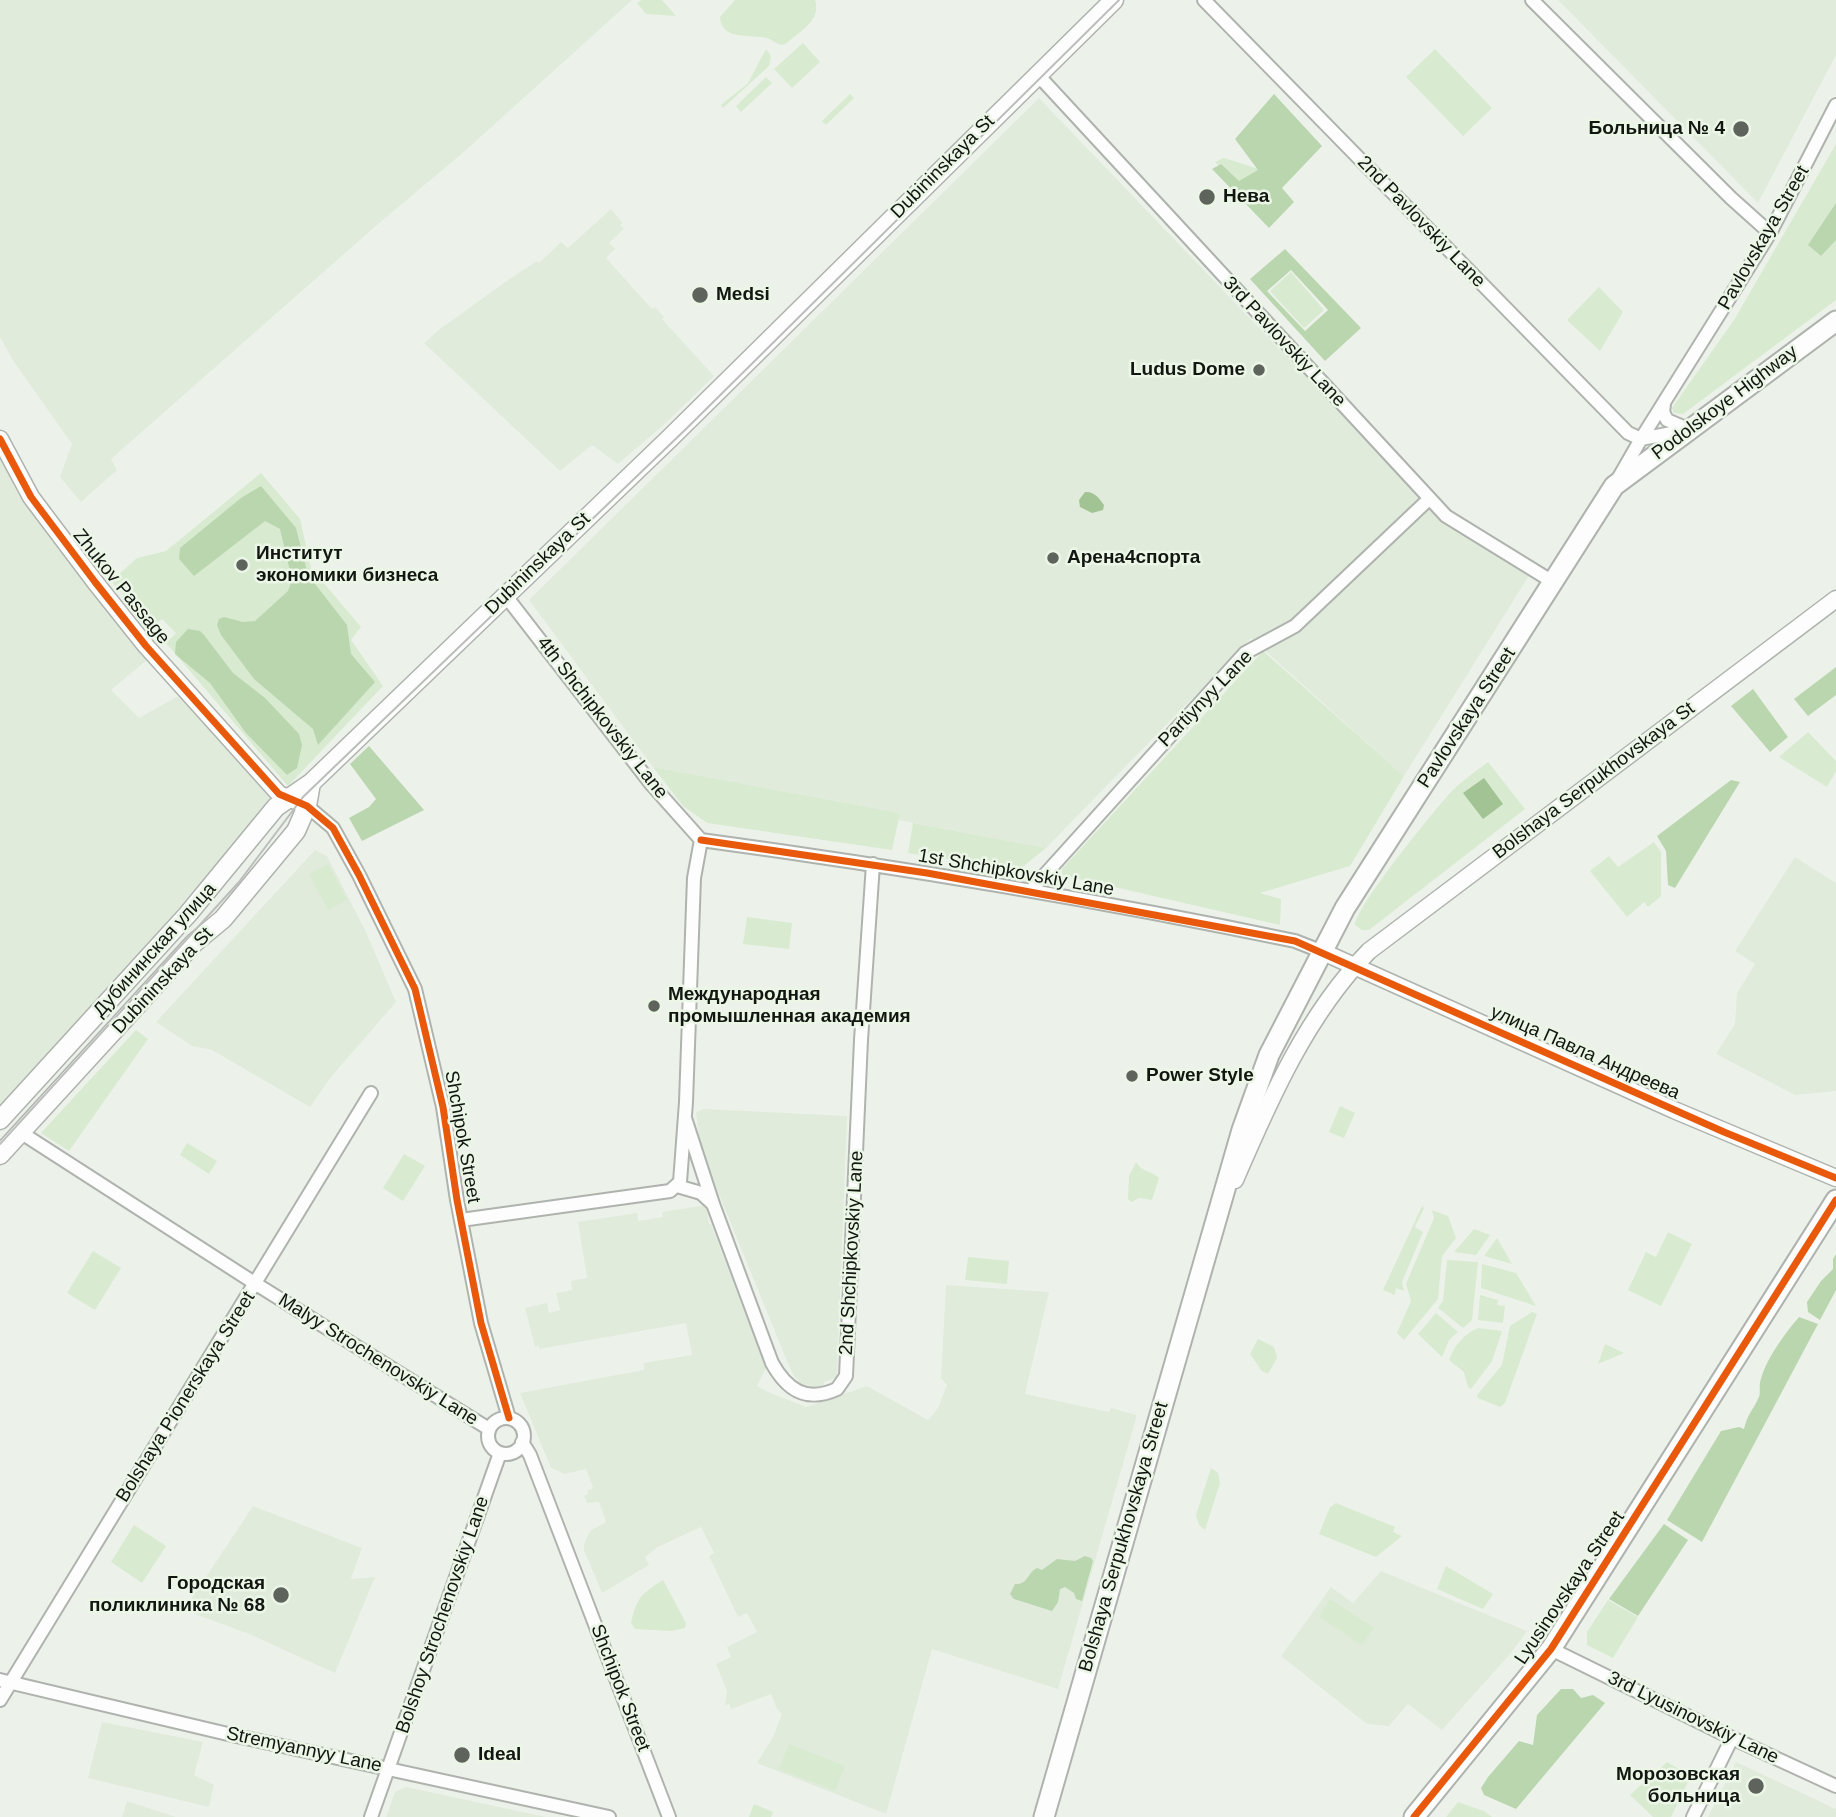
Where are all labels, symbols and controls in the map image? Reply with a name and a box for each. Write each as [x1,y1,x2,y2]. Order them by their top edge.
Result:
street label: Dubininskaya St [886,110,1000,224]
place label: Больница № 4 [1589,118,1725,140]
marker: Больница № 4 [1731,119,1751,139]
street label: 2nd Pavlovskiy Lane [1352,151,1490,293]
street label: Pavlovskaya Street [1713,162,1815,314]
place label: Нева [1223,186,1269,208]
marker: Нева [1197,187,1217,207]
street label: 3rd Pavlovskiy Lane [1218,272,1350,412]
place label: Medsi [716,284,770,306]
marker: Medsi [690,285,710,305]
street label: Podolskoye Highway [1648,341,1802,465]
place label: Ludus Dome [1130,359,1245,381]
marker: Ludus Dome [1251,362,1267,378]
street label: Dubininskaya St [481,508,595,620]
street label: Zhukov Passage [68,525,174,649]
place label: Институт экономики бизнеса [256,543,438,587]
place label: Арена4спорта [1067,547,1200,569]
marker: Арена4спорта [1045,550,1061,566]
marker: Институт экономики бизнеса [234,557,250,573]
street label: 4th Shchipkovskiy Lane [532,632,672,804]
street label: Pavlovskaya Street [1413,644,1521,792]
street label: Partiynyy Lane [1154,646,1258,752]
street label: Bolshaya Serpukhovskaya St [1488,698,1700,864]
street label: 1st Shchipkovskiy Lane [916,845,1116,901]
street label: Дубининская улица [89,878,221,1022]
street label: Dubininskaya St [108,923,218,1039]
place label: Международная промышленная академия [668,984,911,1028]
marker: Международная промышленная академия [646,998,662,1014]
street label: улица Павла Андреева [1487,1001,1683,1105]
place label: Power Style [1146,1065,1254,1087]
marker: Power Style [1124,1068,1140,1084]
street label: Shchipok Street [439,1069,485,1205]
street label: 2nd Shchipkovskiy Lane [835,1150,869,1356]
street label: Bolshaya Pionerskaya Street [112,1288,260,1506]
street label: Malyy Strochenovskiy Lane [274,1289,482,1431]
street label: Bolshaya Serpukhovskaya Street [1074,1399,1174,1675]
street label: Bolshoy Strochenovskiy Lane [392,1493,494,1737]
street label: Lyusinovskaya Street [1510,1507,1630,1669]
place label: Городская поликлиника № 68 [89,1573,265,1617]
marker: Городская поликлиника № 68 [271,1585,291,1605]
street label: Shchipok Street [585,1621,655,1755]
street label: 3rd Lyusinovskiy Lane [1604,1667,1782,1769]
street label: Stremyannyy Lane [224,1722,384,1778]
place label: Ideal [478,1744,521,1766]
marker: Ideal [452,1745,472,1765]
place label: Морозовская больница [1616,1764,1740,1808]
marker: Морозовская больница [1746,1776,1766,1796]

